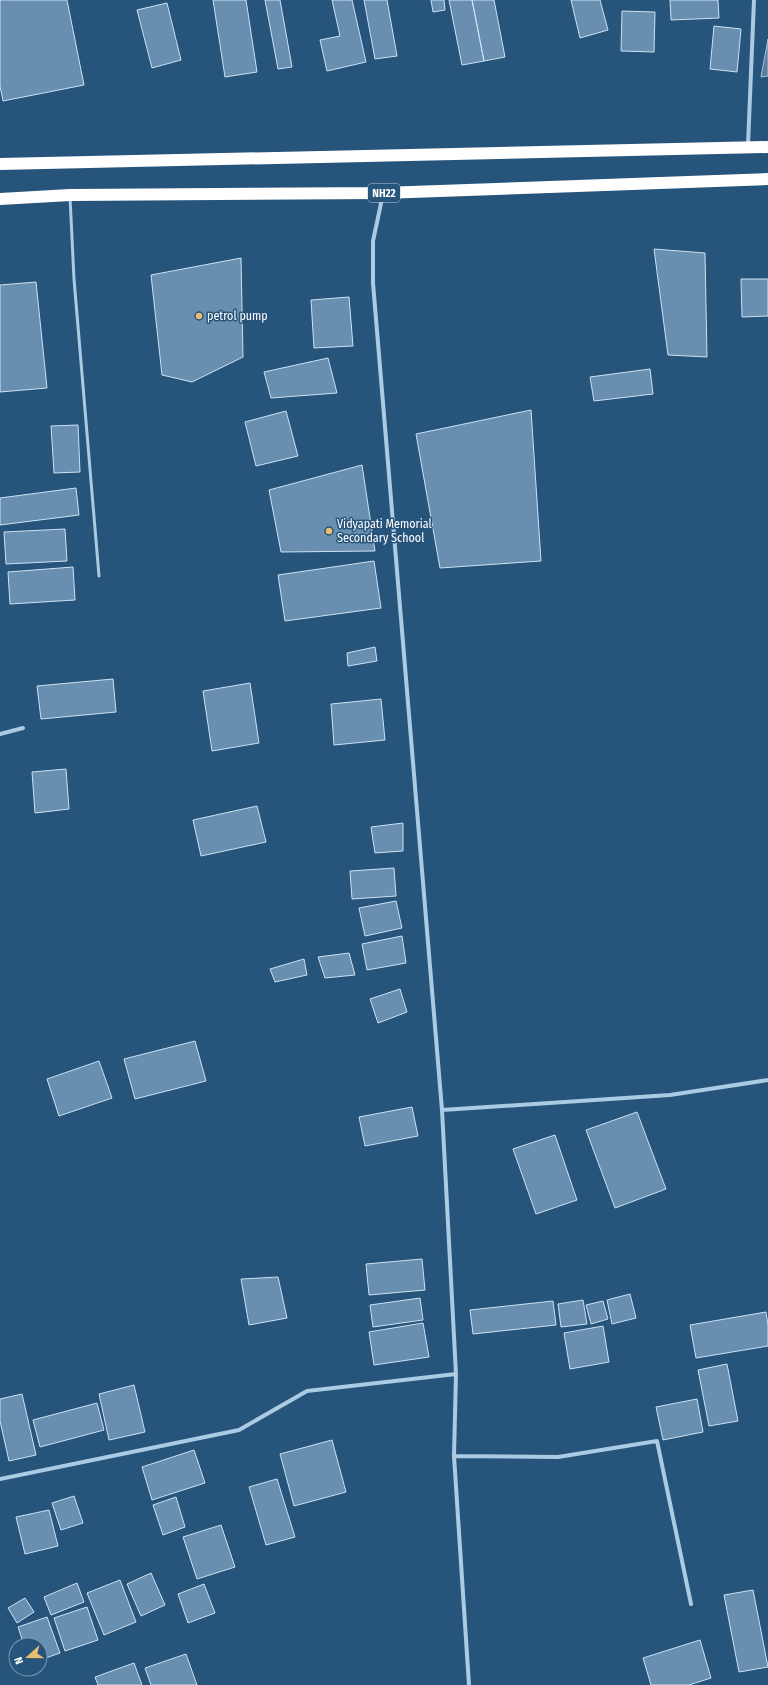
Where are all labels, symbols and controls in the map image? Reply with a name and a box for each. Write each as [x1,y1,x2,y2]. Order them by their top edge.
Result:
road number: NH22 [368,184,400,202]
place label: petrol pump [207,309,268,323]
marker: petrol pump [194,311,204,321]
place label: Vidyapati Memorial Secondary School [337,517,432,545]
marker: Vidyapati Memorial Secondary School [324,526,334,536]
north arrow [8,1637,48,1677]
text: N [12,1655,26,1666]

